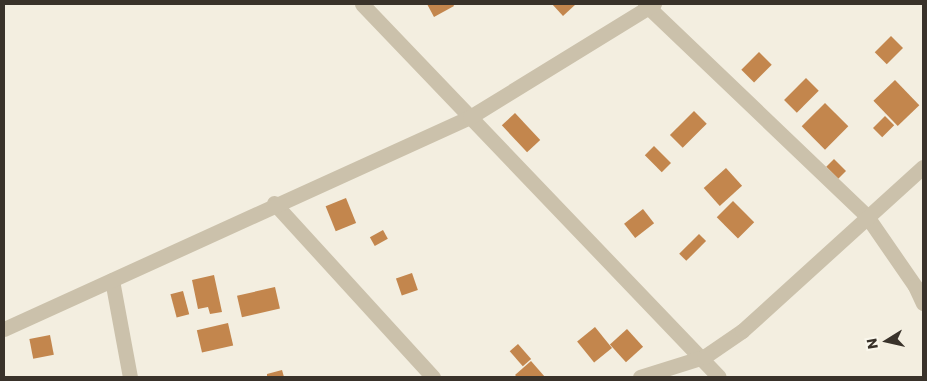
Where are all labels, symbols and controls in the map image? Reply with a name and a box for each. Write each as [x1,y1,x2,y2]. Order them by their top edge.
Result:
north arrow [862,316,912,366]
text: N [861,337,883,351]

